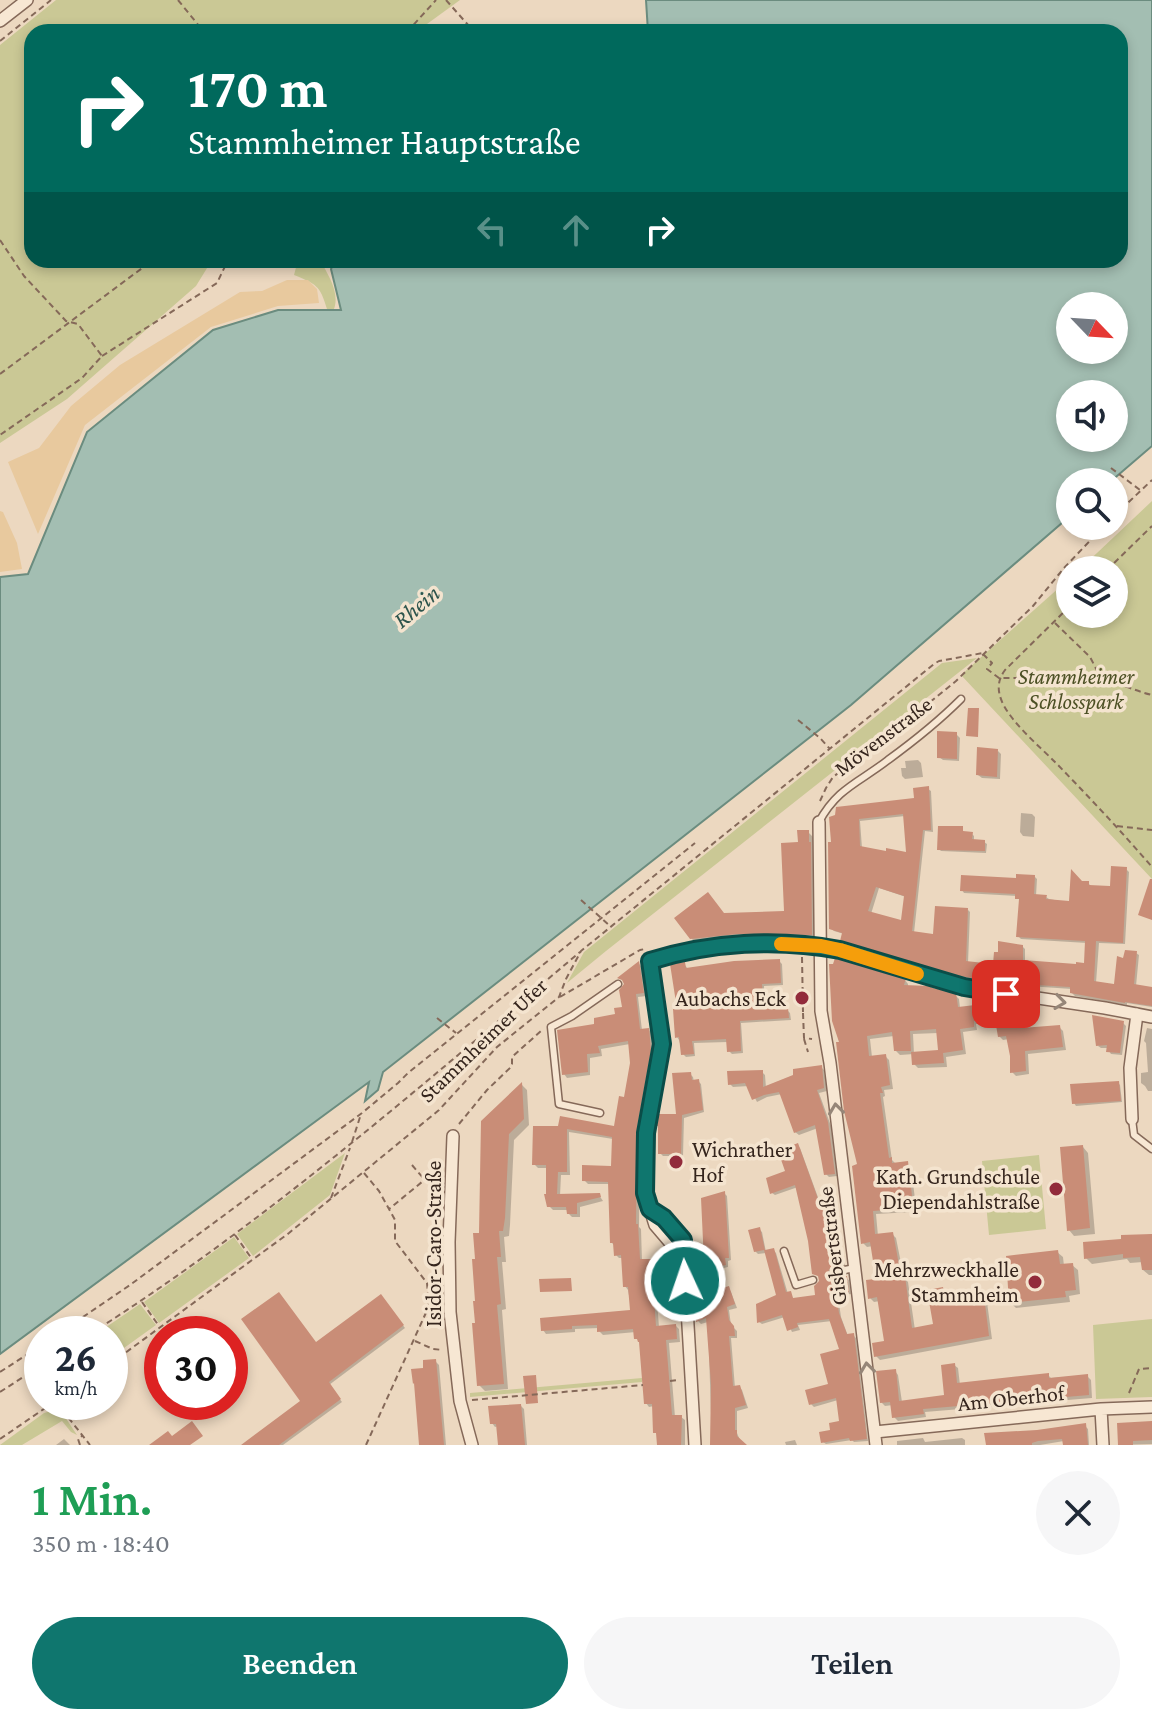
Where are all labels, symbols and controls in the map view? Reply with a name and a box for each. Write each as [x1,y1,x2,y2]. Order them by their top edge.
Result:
icon: right [56,56,160,160]
text: 170 m [188,57,327,119]
text: Stammheimer Hauptstraße [188,122,580,162]
icon: left [470,208,514,252]
icon: ahead [554,208,598,252]
icon: right [638,208,682,252]
north arrow [1056,292,1128,364]
map controls [1056,292,1128,628]
button: sound [1056,380,1128,452]
button: search [1056,468,1128,540]
button: layers [1056,556,1128,628]
water label: Rhein [387,579,445,633]
park label: Stammheimer Schlosspark [1018,664,1135,714]
street label: Mövenstraße [829,691,937,781]
pin [972,960,1040,1028]
icon: arrive [984,972,1028,1016]
street label: Stammheimer Ufer [414,973,552,1107]
place label: Aubachs Eck [675,986,786,1011]
marker: Aubachs Eck [793,989,811,1007]
one-way arrow [1054,993,1067,1010]
one-way arrow [827,1103,844,1116]
place label: Wichrather Hof [692,1137,793,1187]
marker: Wichrather Hof [667,1153,685,1171]
street label: Isidor-Caro-Straße [421,1161,446,1327]
place label: Kath. Grundschule Diependahlstraße [876,1164,1040,1214]
marker: Kath. Grundschule Diependahlstraße [1047,1180,1065,1198]
street label: Gisbertstraße [812,1185,852,1307]
position arrow [643,1239,727,1323]
place label: Mehrzweckhalle Stammheim [874,1257,1019,1307]
marker: Mehrzweckhalle Stammheim [1026,1273,1044,1291]
speed limit sign: 30 [144,1316,248,1420]
text: 26 [55,1335,97,1380]
one-way arrow [859,1361,876,1374]
text: km/h [54,1377,98,1399]
street label: Am Oberhof [957,1380,1067,1416]
button: close [1036,1471,1120,1555]
text: 1 Min. [32,1472,152,1525]
text: 350 m · 18:40 [32,1529,170,1558]
button: Beenden [32,1617,568,1709]
button: Teilen [584,1617,1120,1709]

